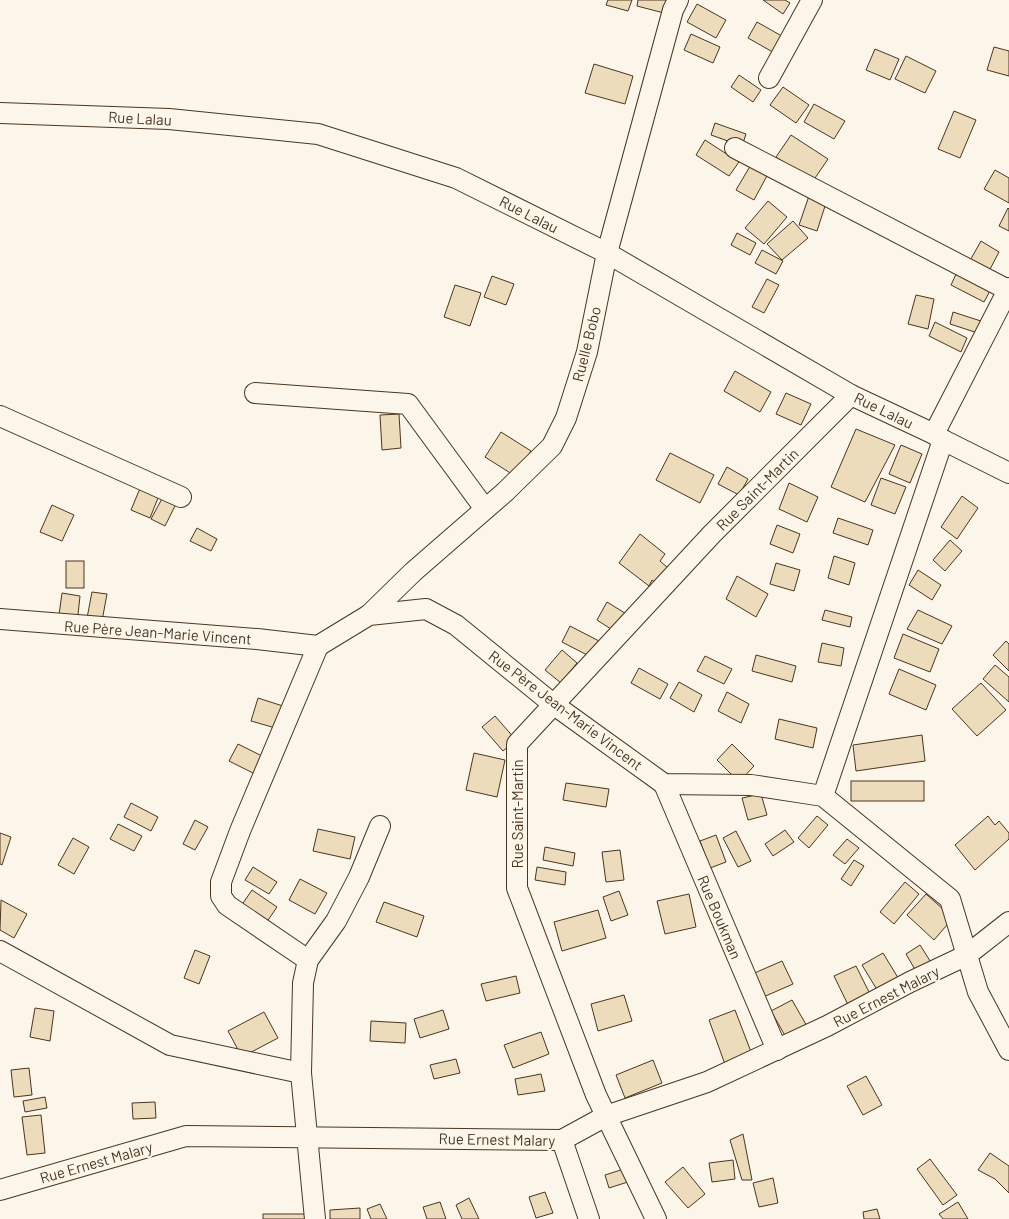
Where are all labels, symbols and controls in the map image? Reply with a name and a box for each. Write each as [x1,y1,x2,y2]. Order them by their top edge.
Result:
street label: Rue Lalau [108,107,172,129]
street label: Rue Lalau [497,192,561,236]
street label: Ruelle Bobo [568,304,604,384]
street label: Rue Lalau [851,388,917,432]
street label: Rue Saint-Martin [712,444,802,534]
street label: Rue Père Jean-Marie Vincent [64,616,252,648]
street label: Rue Père Jean-Marie Vincent [486,646,646,774]
street label: Rue Saint-Martin [508,759,526,869]
street label: Rue Boukman [694,872,746,962]
street label: Rue Ernest Malary [830,961,942,1030]
street label: Rue Ernest Malary [439,1129,556,1149]
street label: Rue Ernest Malary [37,1137,155,1187]

